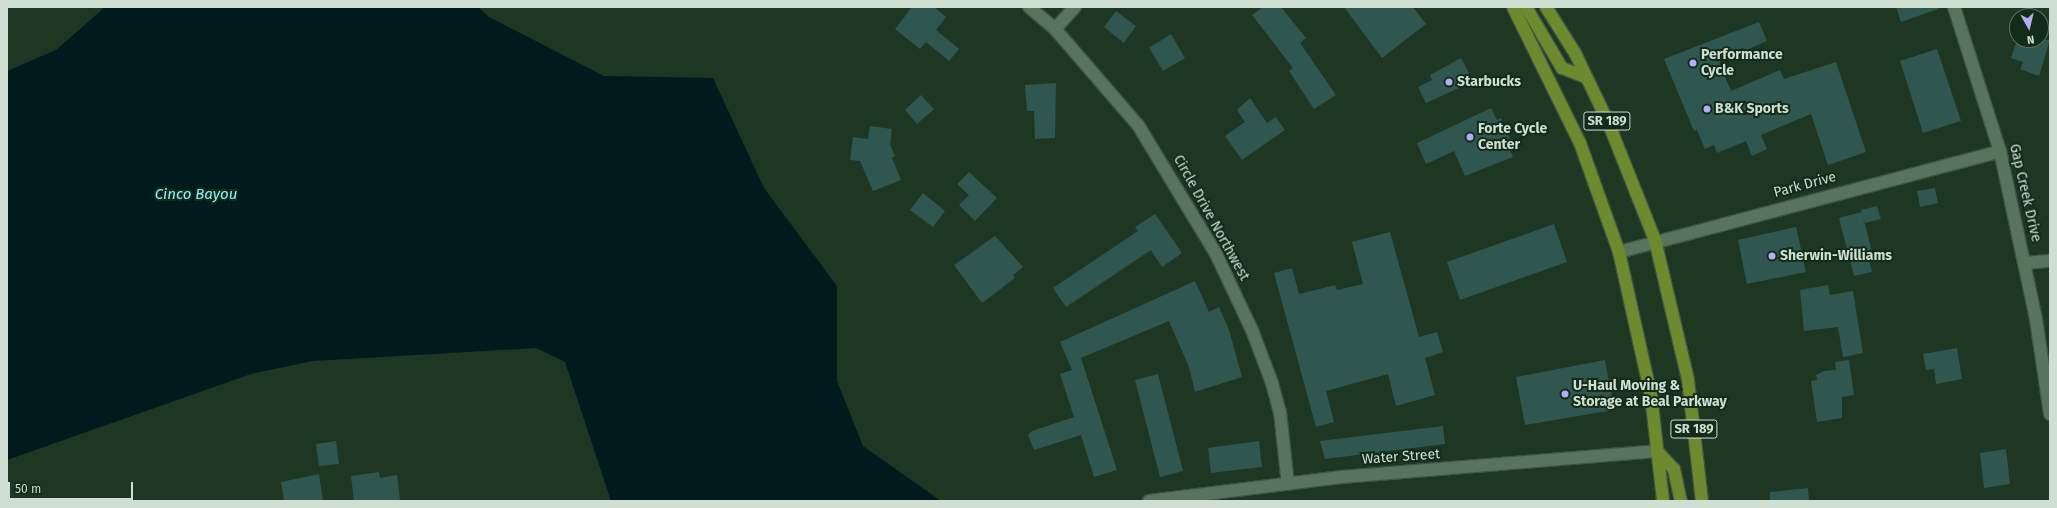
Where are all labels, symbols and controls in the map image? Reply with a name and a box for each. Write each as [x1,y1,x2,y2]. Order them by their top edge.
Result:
north arrow [2009,8,2049,48]
text: N [2026,32,2035,46]
place label: Performance Cycle [1701,47,1783,80]
marker: Performance Cycle [1688,58,1698,68]
place label: Starbucks [1457,74,1521,90]
marker: Starbucks [1444,77,1454,87]
place label: B&K Sports [1715,101,1789,117]
marker: B&K Sports [1702,104,1712,114]
road number: SR 189 [1583,110,1631,132]
place label: Forte Cycle Center [1478,121,1547,154]
marker: Forte Cycle Center [1465,132,1475,142]
street label: Gap Creek Drive [2006,142,2044,244]
street label: Circle Drive Northwest [1169,152,1253,284]
street label: Park Drive [1772,169,1838,201]
water label: Cinco Bayou [155,186,237,204]
place label: Sherwin-Williams [1780,248,1892,264]
marker: Sherwin-Williams [1767,251,1777,261]
place label: U-Haul Moving & Storage at Beal Parkway [1573,378,1727,410]
marker: U-Haul Moving & Storage at Beal Parkway [1560,389,1570,399]
road number: SR 189 [1670,418,1718,440]
street label: Water Street [1361,446,1441,468]
scale bar [10,474,135,500]
text: 50 m [15,482,41,496]

